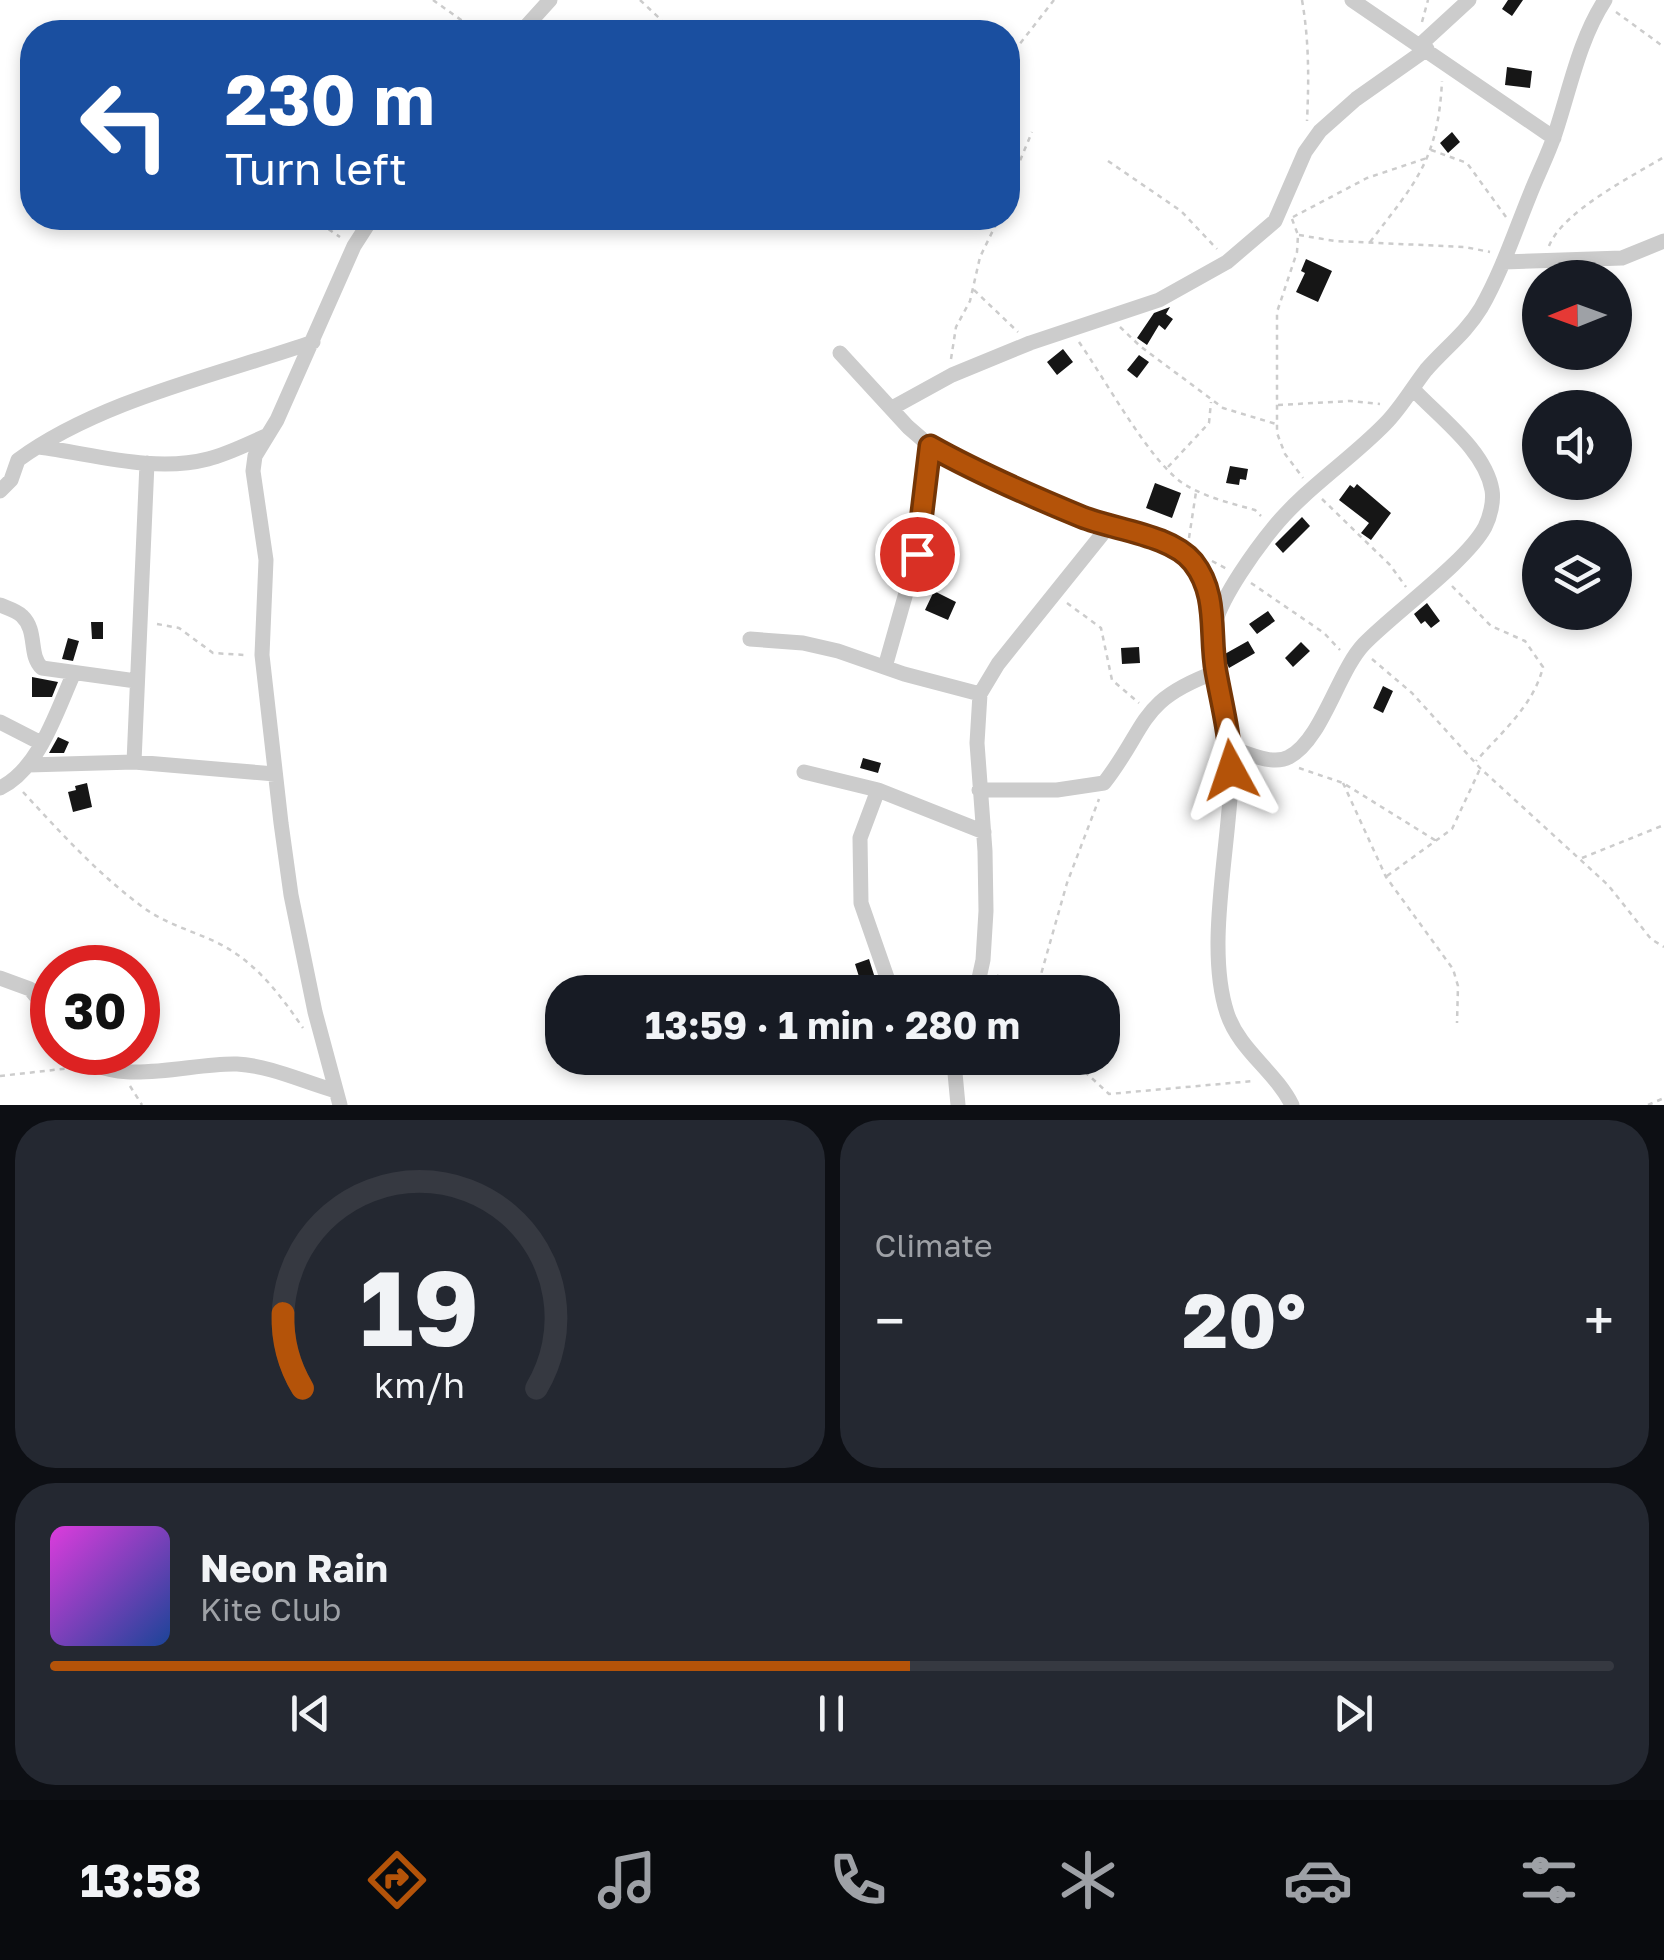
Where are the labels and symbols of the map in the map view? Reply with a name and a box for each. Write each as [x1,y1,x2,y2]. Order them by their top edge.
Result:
north arrow [1522,260,1632,370]
pin [875,512,960,597]
position arrow [1179,718,1283,822]
speed limit sign: 30 [30,945,160,1075]

